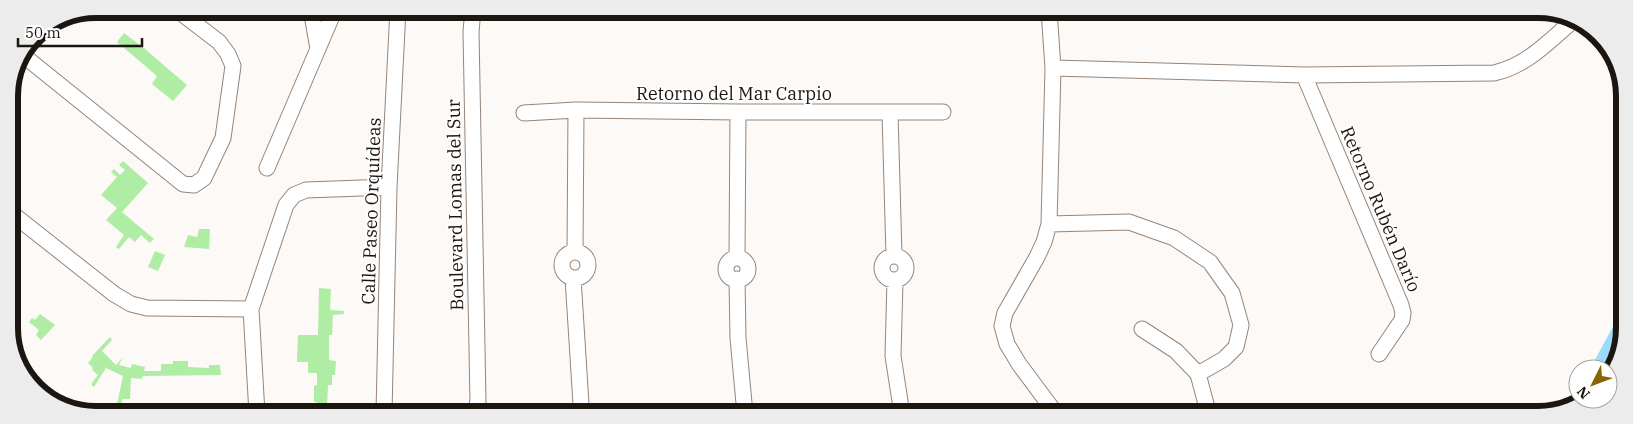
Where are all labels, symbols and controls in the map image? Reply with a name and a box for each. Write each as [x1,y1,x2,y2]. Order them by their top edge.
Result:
scale bar [18,15,141,47]
text: 50 m [25,23,61,42]
street label: Retorno del Mar Carpio [636,82,832,105]
street label: Boulevard Lomas del Sur [442,99,468,311]
street label: Calle Paseo Orquídeas [356,117,386,305]
street label: Retorno Rubén Darío [1336,123,1426,295]
north arrow [1568,359,1618,409]
text: N [1573,383,1594,403]

